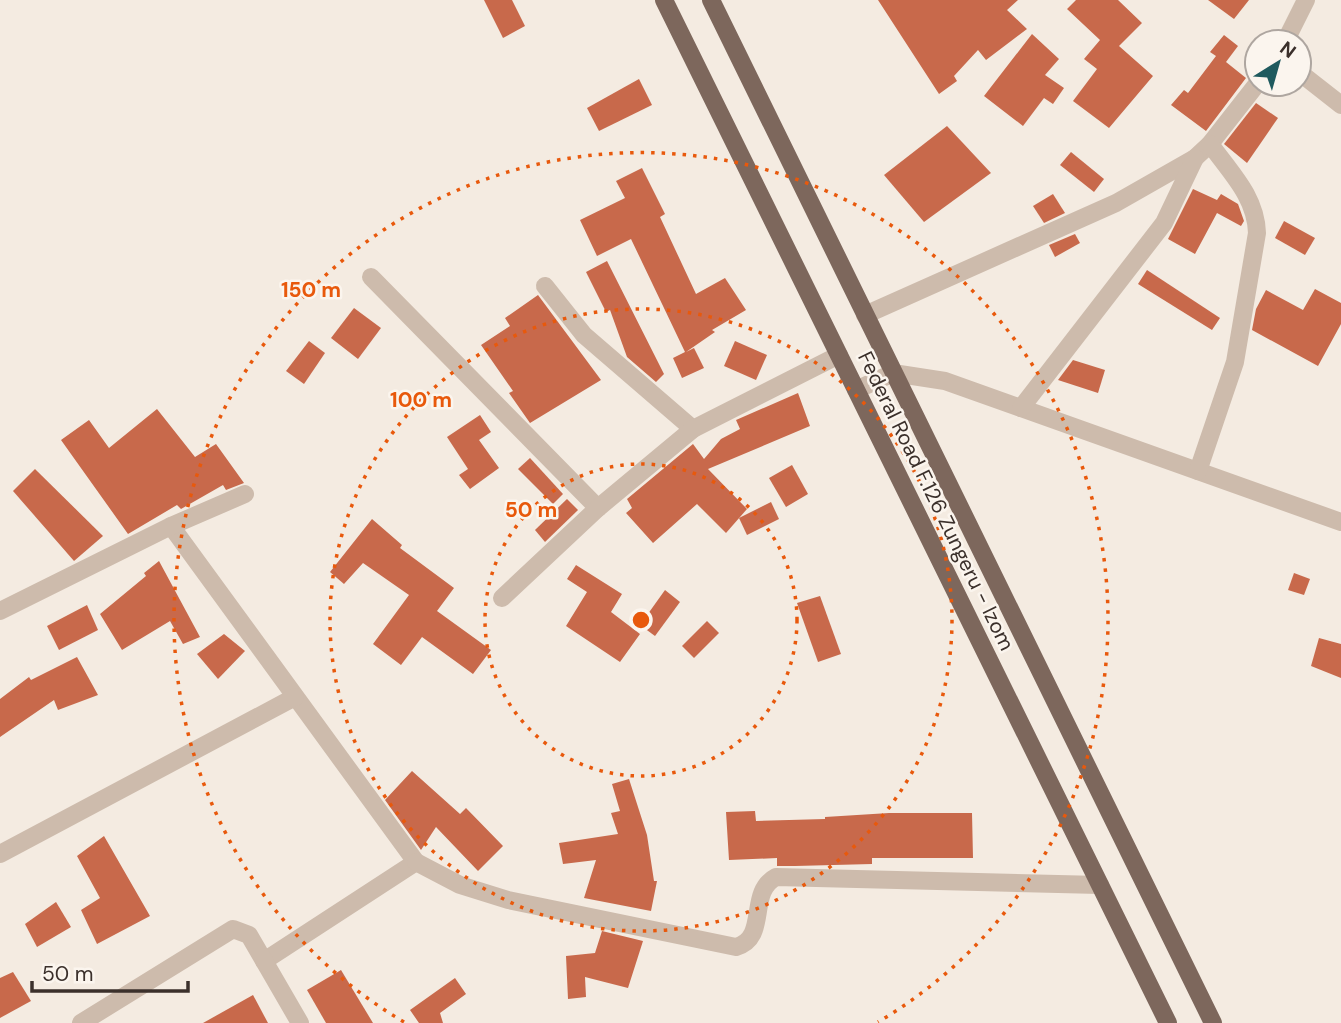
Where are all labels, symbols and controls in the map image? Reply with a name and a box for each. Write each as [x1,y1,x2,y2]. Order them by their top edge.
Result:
north arrow [1243,28,1313,98]
text: N [1275,36,1301,64]
text: 150 m [281,276,341,304]
street label: Federal Road F.126 Zungeru - Izom [851,347,1021,655]
text: 100 m [390,386,452,414]
text: 50 m [505,496,557,524]
centre of rings [629,608,653,632]
scale bar [32,950,187,994]
text: 50 m [42,960,93,988]

